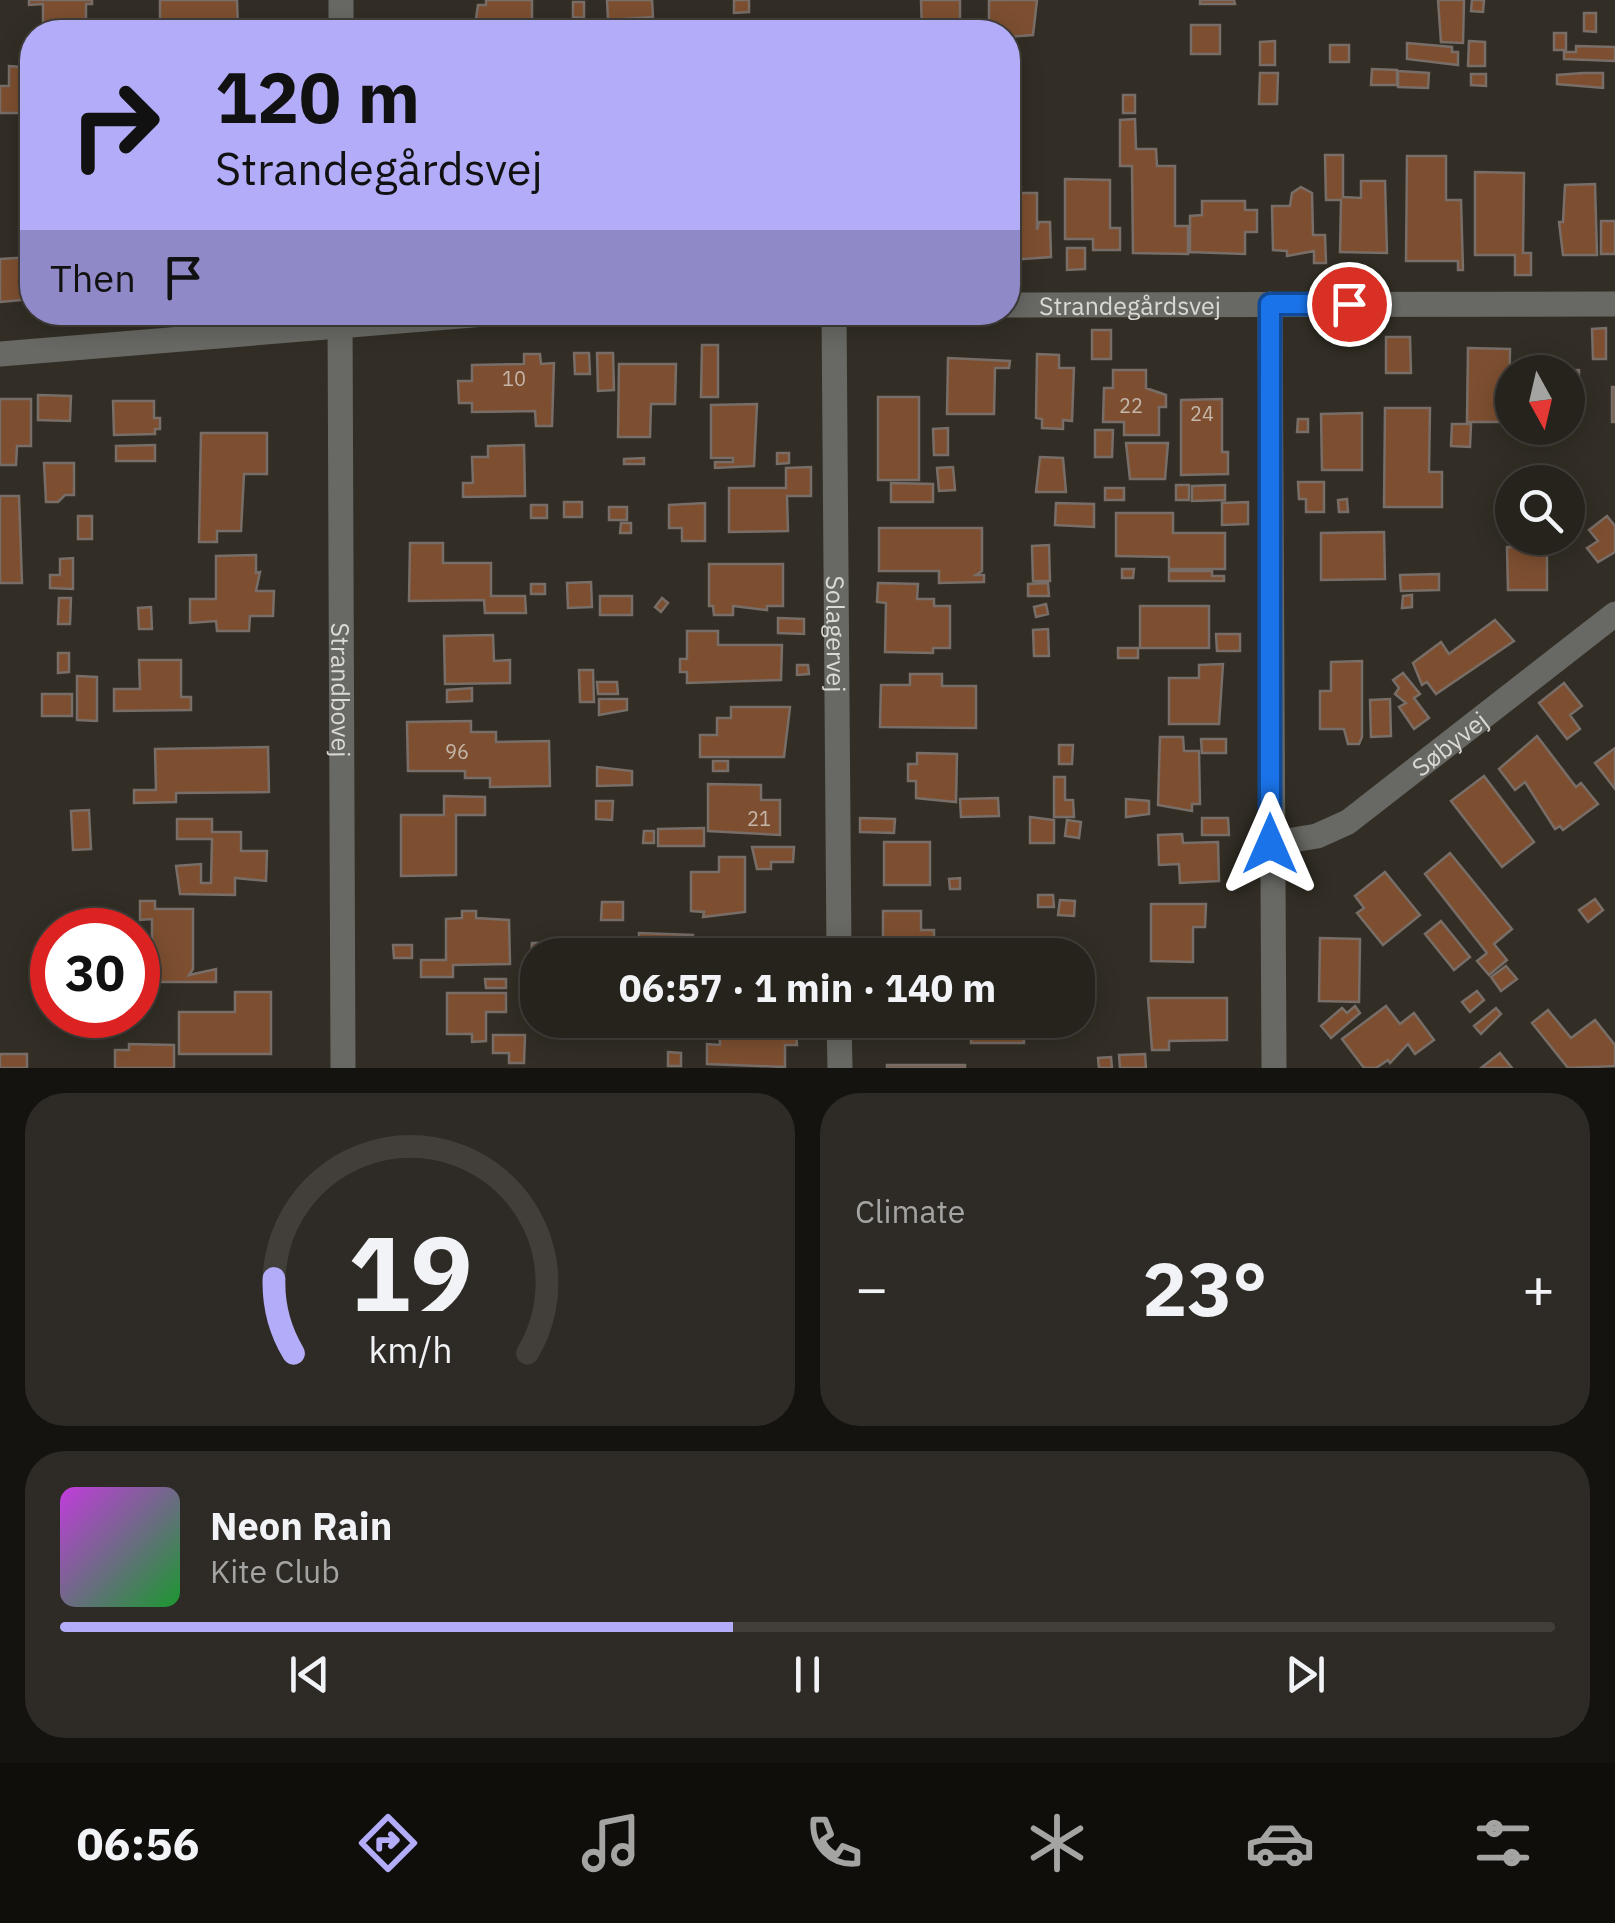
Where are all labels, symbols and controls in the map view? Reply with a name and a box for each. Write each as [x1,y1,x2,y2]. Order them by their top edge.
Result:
text: 120 m [215,51,420,142]
icon: right [50,60,180,190]
text: Strandegårdsvej [215,139,543,197]
icon: arrive [156,250,211,305]
text: Then [50,253,136,302]
pin [1307,262,1392,347]
icon: arrive [1322,277,1377,332]
street label: Strandegårdsvej [1039,288,1221,321]
north arrow [1495,355,1585,445]
map controls [1495,355,1585,555]
house number: 10 [502,365,526,392]
house number: 22 [1119,392,1143,419]
house number: 24 [1190,400,1214,427]
button: search [1495,465,1585,555]
street label: Solagervej [820,575,853,693]
street label: Strandbovej [325,622,358,758]
street label: Søbyvej [1404,703,1494,783]
house number: 96 [445,738,469,765]
position arrow [1218,792,1322,896]
house number: 21 [747,805,771,832]
speed limit sign: 30 [30,908,160,1038]
text: 06:57 · 1 min · 140 m [619,963,996,1012]
text: Climate [855,1190,965,1232]
text: 19 [348,1204,472,1340]
text: 23° [1142,1239,1268,1337]
text: − [855,1252,888,1323]
text: + [1522,1252,1555,1323]
text: km/h [368,1326,452,1373]
text: Neon Rain [210,1501,392,1550]
text: Kite Club [210,1550,340,1592]
icon: previous [282,1647,337,1702]
icon: pause [780,1647,835,1702]
icon: next [1278,1647,1333,1702]
icon: directions [353,1808,423,1878]
icon: music [576,1808,646,1878]
icon: phone [799,1808,869,1878]
icon: climate [1022,1808,1092,1878]
icon: car [1245,1808,1315,1878]
icon: filters [1468,1808,1538,1878]
text: 06:56 [77,1814,199,1872]

